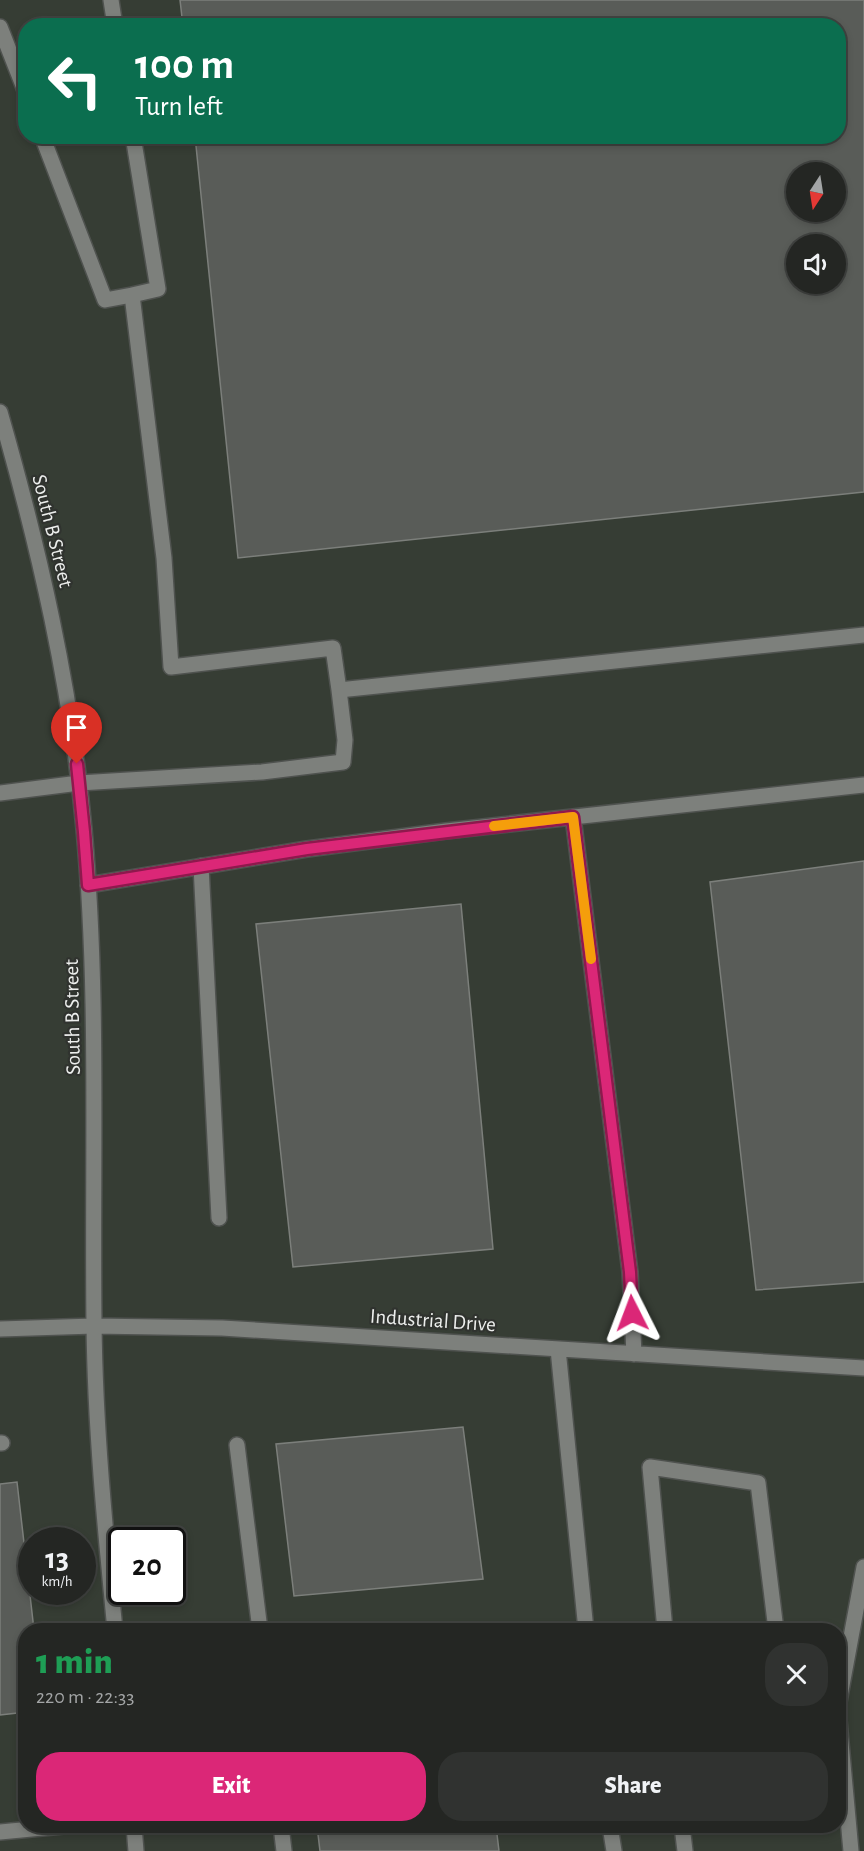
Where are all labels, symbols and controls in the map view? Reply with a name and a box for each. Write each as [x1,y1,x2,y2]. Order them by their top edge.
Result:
icon: left [36,42,114,120]
text: 100 m [135,44,234,86]
text: Turn left [135,93,223,120]
north arrow [786,162,846,222]
map controls [786,162,846,294]
button: sound [786,234,846,294]
street label: South B Street [28,472,77,590]
pin [51,702,102,764]
icon: arrive [60,711,93,744]
street label: South B Street [61,959,84,1075]
position arrow [600,1281,664,1345]
street label: Industrial Drive [369,1306,497,1335]
speed limit sign: 20 [108,1527,186,1605]
text: 13 [45,1544,69,1574]
text: km/h [42,1574,72,1589]
button: close [765,1643,828,1706]
text: 1 min [36,1644,113,1680]
text: 220 m · 22:33 [36,1687,135,1707]
button: Exit [36,1752,426,1821]
button: Share [438,1752,828,1821]

